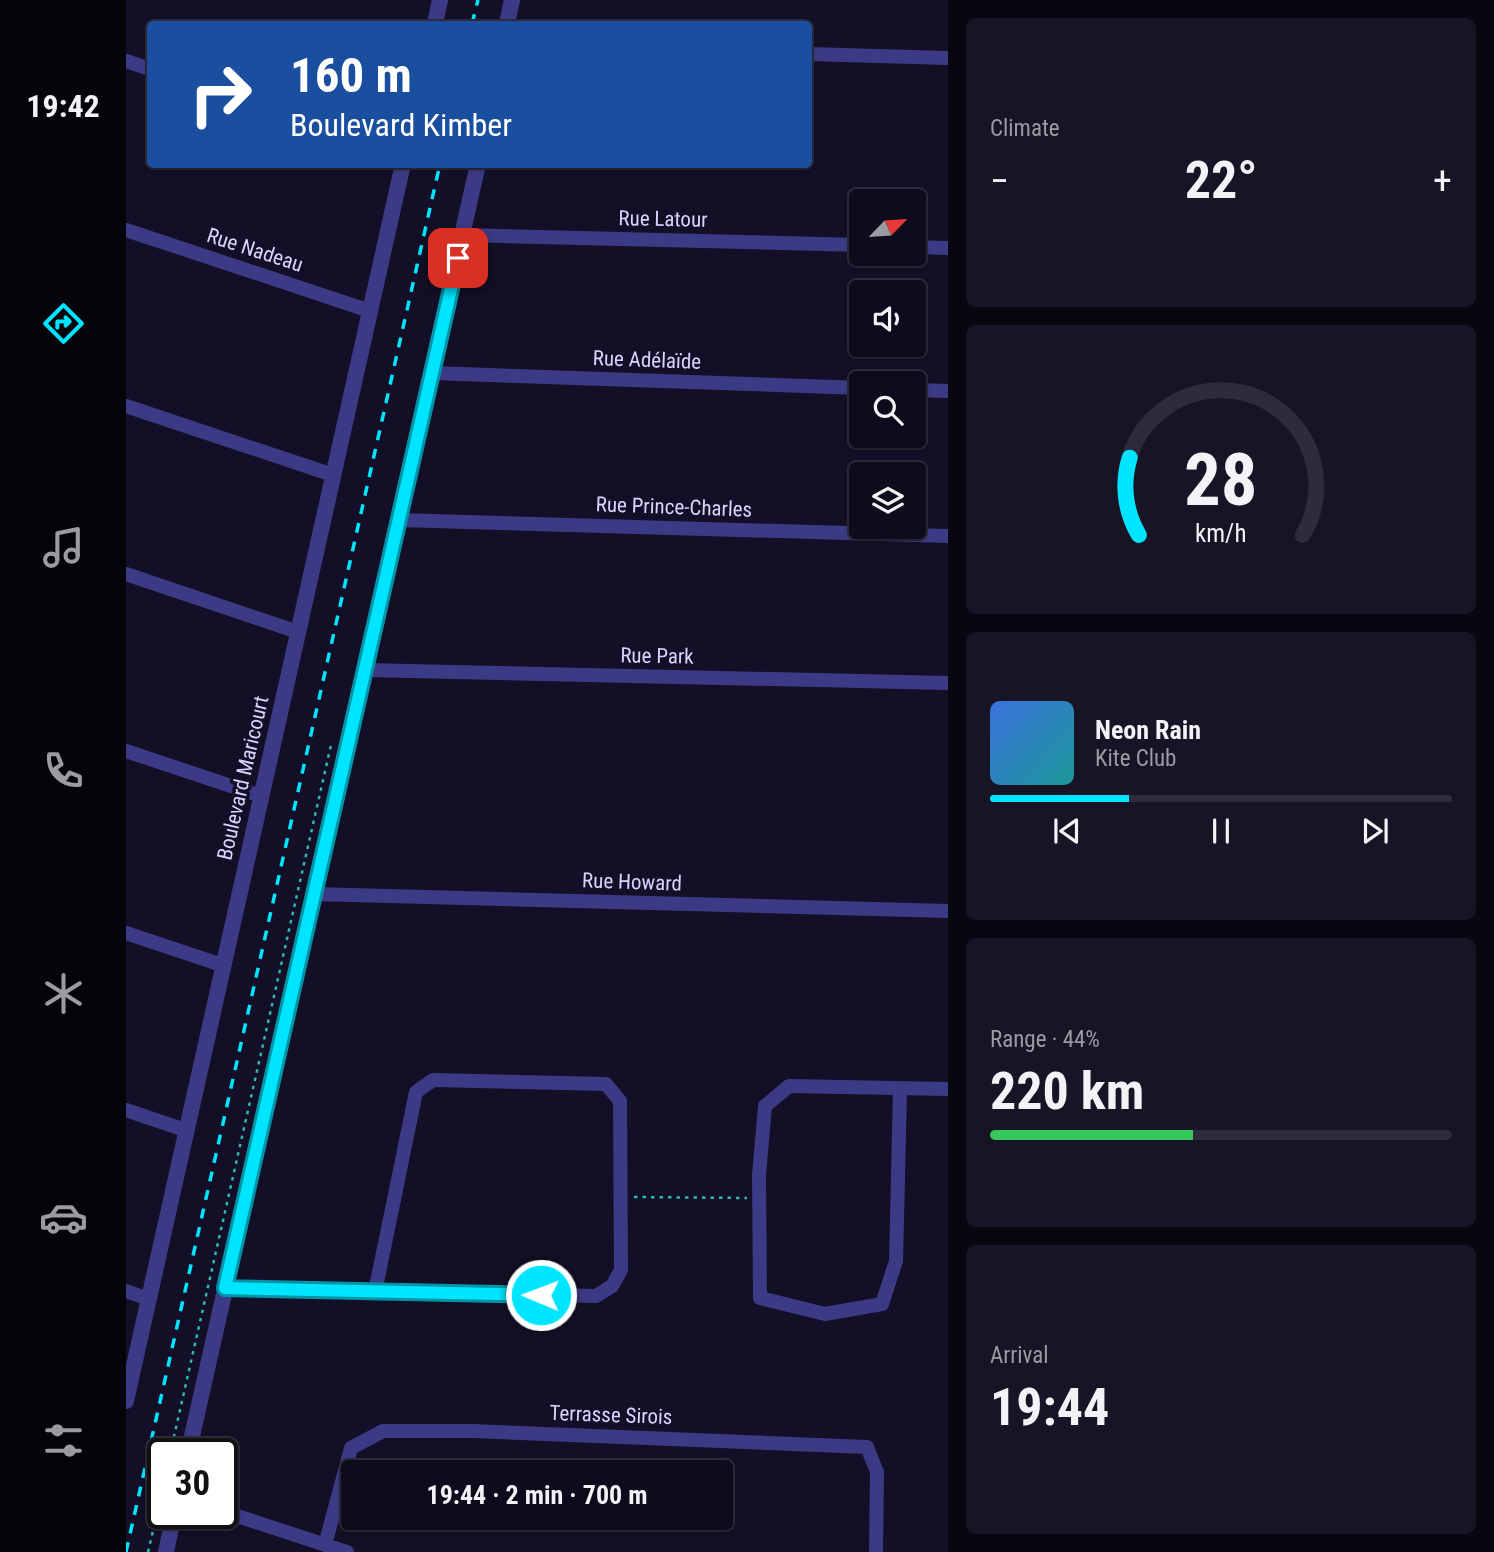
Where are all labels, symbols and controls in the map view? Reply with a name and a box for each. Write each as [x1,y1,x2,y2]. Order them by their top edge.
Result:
text: 160 m [290,47,412,104]
icon: right [175,49,266,140]
text: 19:42 [26,87,100,125]
text: Boulevard Kimber [290,106,512,144]
text: Climate [990,115,1060,142]
text: 22° [1185,150,1257,211]
text: − [990,159,1009,203]
text: + [1433,159,1452,203]
north arrow [849,189,926,266]
map controls [849,189,926,539]
street label: Rue Latour [618,206,708,232]
street label: Rue Nadeau [204,223,306,277]
pin [428,228,488,288]
icon: arrive [439,239,477,277]
button: sound [849,280,926,357]
icon: directions [39,299,88,348]
street label: Rue Adélaïde [592,346,702,374]
button: search [849,371,926,448]
text: 28 [1184,438,1258,524]
button: layers [849,462,926,539]
street label: Rue Prince-Charles [595,492,753,522]
text: km/h [1195,519,1247,548]
icon: music [39,523,88,572]
street label: Rue Park [620,643,694,669]
street label: Boulevard Maricourt [212,694,274,862]
text: Neon Rain [1095,715,1201,745]
text: Kite Club [1095,745,1176,772]
icon: phone [39,746,88,795]
icon: previous [1048,812,1086,850]
icon: pause [1202,812,1240,850]
icon: next [1356,812,1394,850]
street label: Rue Howard [582,868,682,896]
icon: climate [39,969,88,1018]
text: Range · 44% [990,1026,1100,1053]
text: 220 km [990,1061,1144,1122]
icon: car [39,1193,88,1242]
position arrow [504,1258,578,1332]
text: Arrival [990,1342,1049,1369]
text: 19:44 [990,1377,1109,1438]
street label: Terrasse Sirois [549,1401,673,1429]
icon: filters [39,1416,88,1465]
speed limit sign: 30 [147,1438,238,1529]
text: 19:44 · 2 min · 700 m [427,1480,647,1510]

